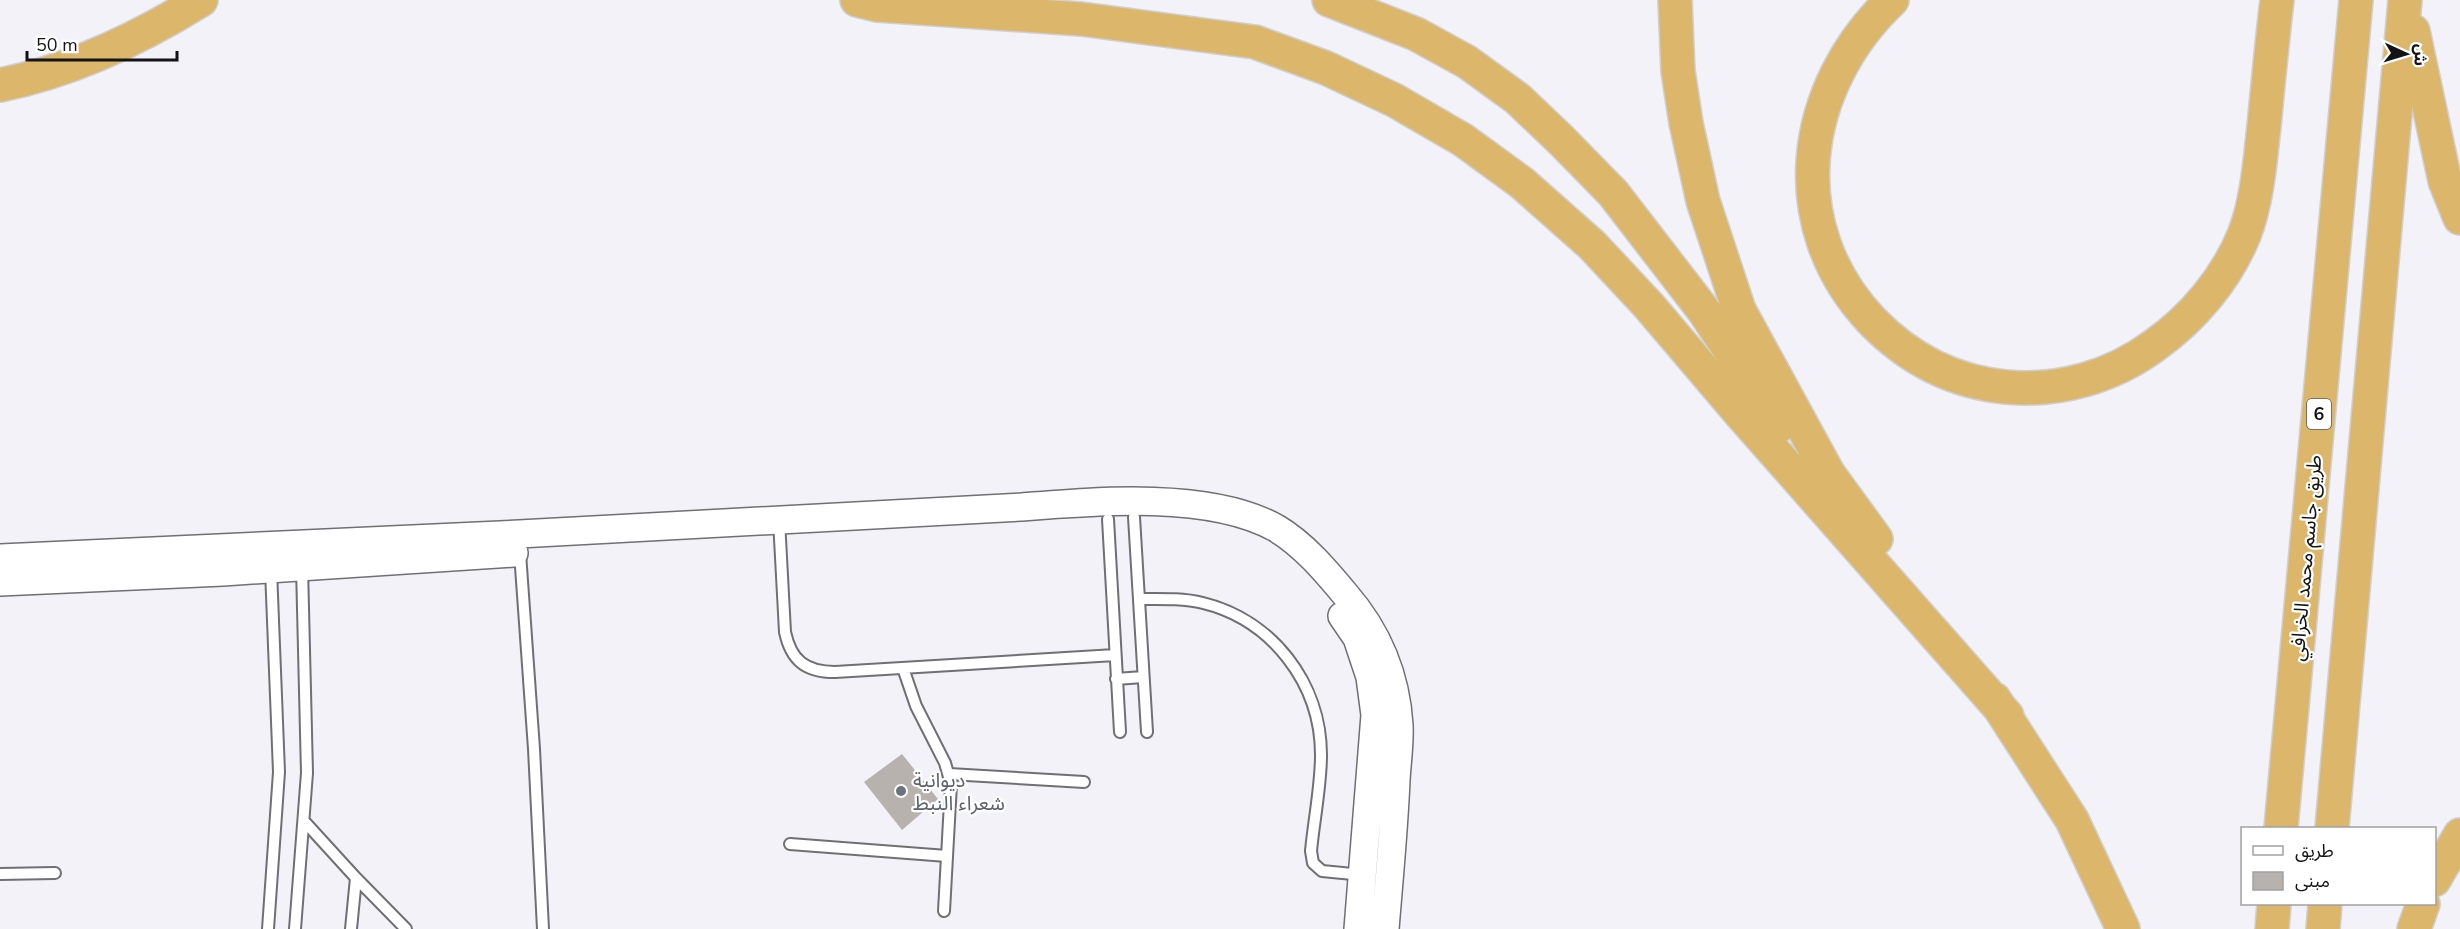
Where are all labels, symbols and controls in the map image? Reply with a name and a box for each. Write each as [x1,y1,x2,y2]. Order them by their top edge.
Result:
scale bar [27,24,177,62]
north arrow [2376,24,2436,84]
text: 50 m [36,33,78,57]
text: ش [2408,43,2432,67]
road number: 6 [2307,399,2331,429]
street label: طريق جاسم محمد الخرافي [2284,454,2330,662]
place label: ديوانية شعراء النبط [913,767,1005,817]
marker: ديوانية شعراء النبط [894,784,908,798]
legend [2241,827,2436,905]
text: طريق [2295,839,2334,863]
text: مبنى [2295,869,2330,893]

